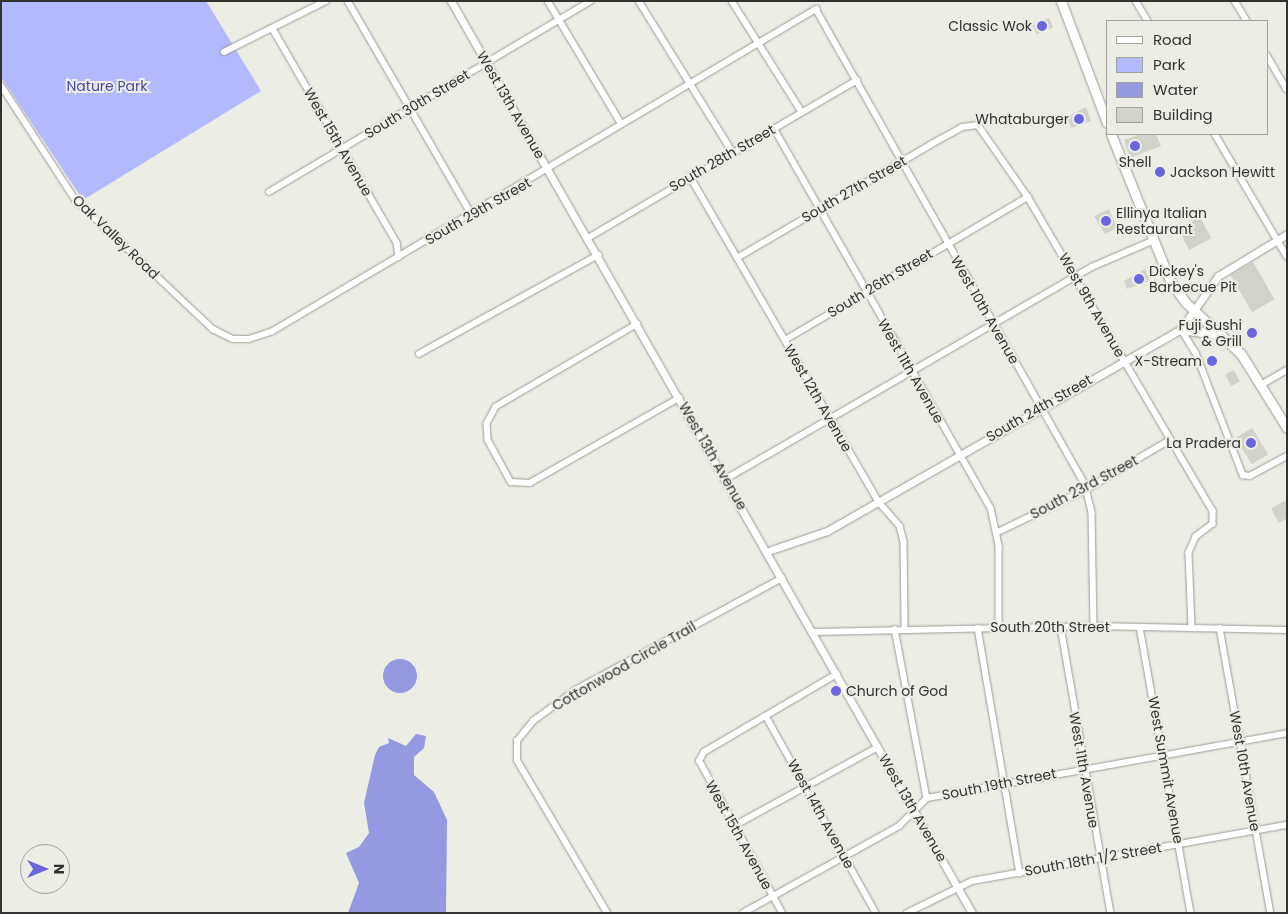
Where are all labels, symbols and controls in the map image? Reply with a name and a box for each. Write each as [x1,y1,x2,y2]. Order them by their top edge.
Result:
place label: Classic Wok [948,18,1032,34]
marker: Classic Wok [1036,20,1048,32]
legend [1106,20,1268,135]
text: Road [1153,29,1192,50]
street label: West 13th Avenue [473,48,549,162]
text: Park [1153,54,1185,75]
street label: South 30th Street [361,66,473,142]
park label: Nature Park [66,78,148,94]
text: Water [1153,79,1198,100]
street label: West 15th Avenue [300,85,376,199]
text: Building [1153,104,1213,125]
place label: Whataburger [975,111,1069,127]
marker: Whataburger [1073,113,1085,125]
street label: South 28th Street [666,121,778,195]
marker: Shell [1129,140,1141,152]
street label: South 27th Street [799,152,909,226]
place label: Shell [1119,154,1151,170]
place label: Jackson Hewitt [1170,164,1275,180]
marker: Jackson Hewitt [1154,166,1166,178]
street label: South 29th Street [422,174,534,248]
street label: Oak Valley Road [69,191,163,283]
place label: Ellinya Italian Restaurant [1116,205,1207,238]
marker: Ellinya Italian Restaurant [1100,215,1112,227]
street label: South 26th Street [824,245,936,321]
street label: West 9th Avenue [1055,250,1129,360]
street label: West 10th Avenue [947,253,1023,367]
place label: Dickey's Barbecue Pit [1149,263,1237,296]
marker: Dickey's Barbecue Pit [1133,273,1145,285]
street label: West 11th Avenue [874,316,948,426]
place label: Fuji Sushi & Grill [1178,317,1242,350]
marker: Fuji Sushi & Grill [1246,327,1258,339]
street label: West 12th Avenue [780,341,856,455]
place label: X-Stream [1134,353,1202,369]
marker: X-Stream [1206,355,1218,367]
street label: South 24th Street [983,371,1095,445]
street label: West 13th Avenue [675,399,751,513]
place label: La Pradera [1166,435,1241,451]
marker: La Pradera [1245,437,1257,449]
street label: South 23rd Street [1027,451,1141,523]
street label: Cottonwood Circle Trail [549,618,699,714]
street label: South 20th Street [990,619,1110,635]
place label: Church of God [846,683,948,699]
marker: Church of God [830,685,842,697]
street label: West Summit Avenue [1145,695,1187,845]
street label: West 10th Avenue [1226,709,1264,833]
street label: West 11th Avenue [1065,711,1103,829]
street label: West 13th Avenue [875,751,951,865]
street label: West 14th Avenue [784,757,858,871]
street label: South 19th Street [940,765,1058,803]
street label: West 15th Avenue [702,778,776,892]
street label: South 18th 1/2 Street [1023,839,1163,879]
north arrow [20,844,70,894]
text: N [49,864,69,874]

